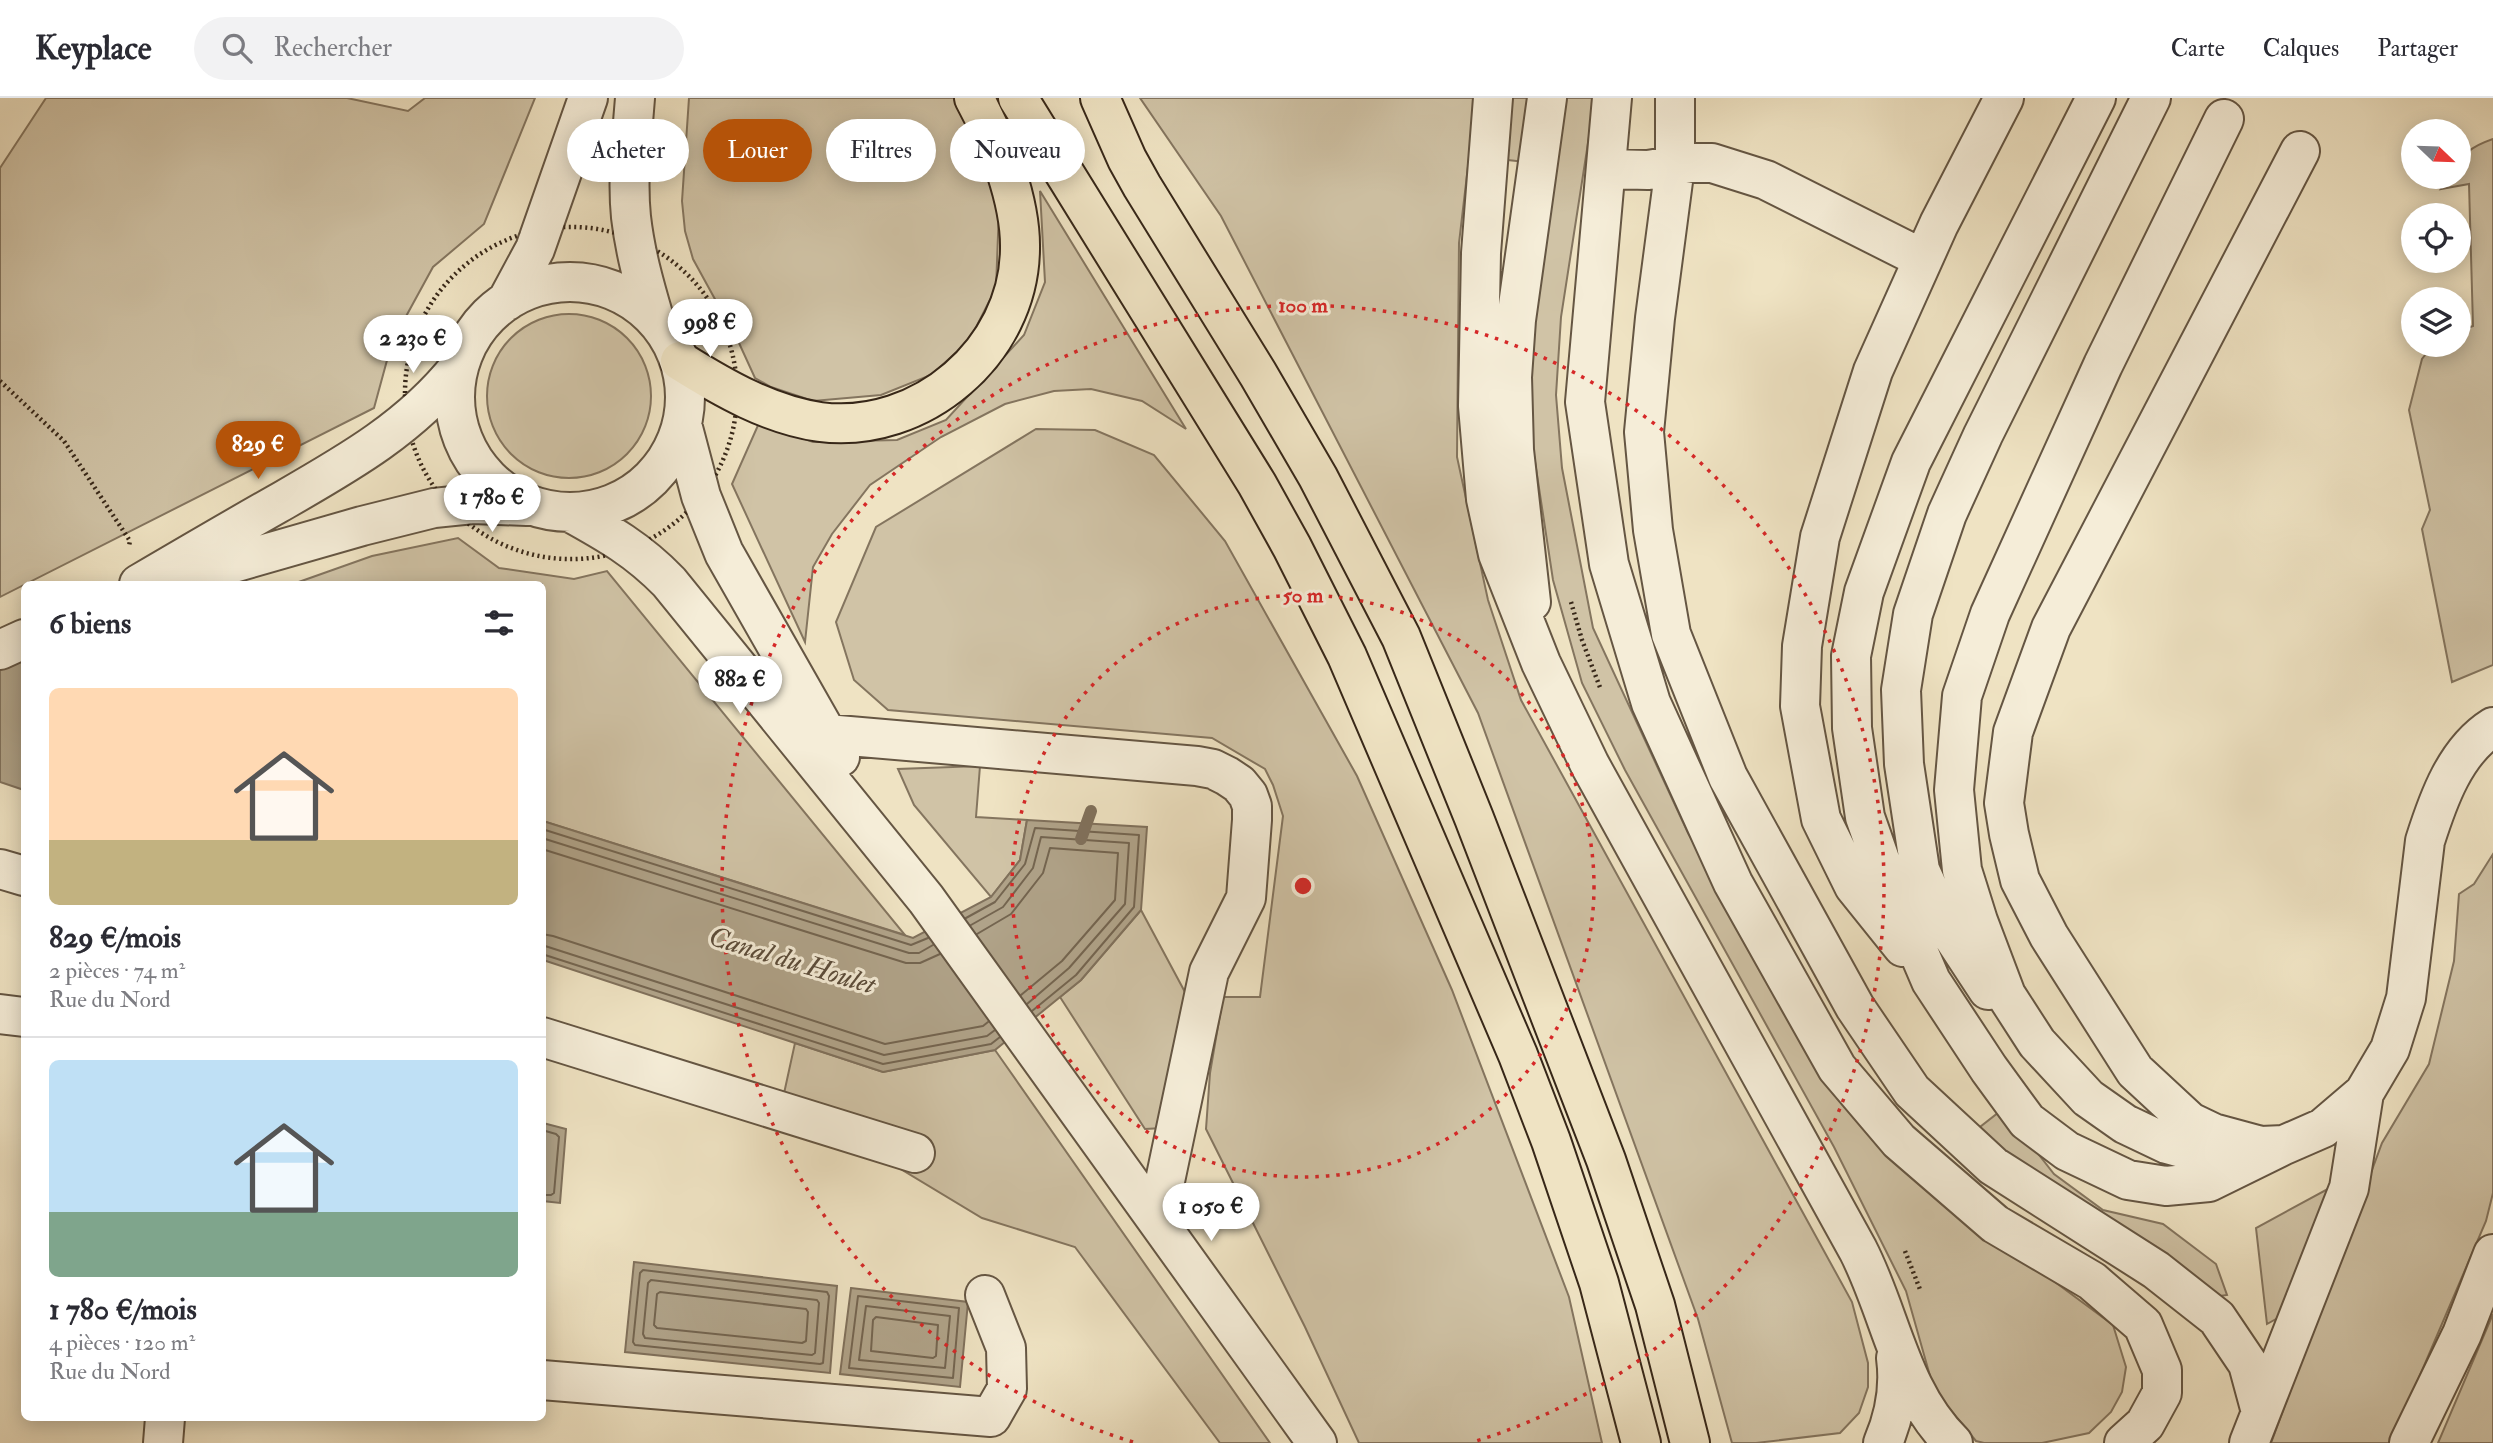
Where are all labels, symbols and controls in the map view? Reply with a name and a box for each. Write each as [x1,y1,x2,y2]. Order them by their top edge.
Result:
search box [194,17,684,80]
text: Keyplace [35,28,152,69]
icon: search [218,29,256,67]
text: Rechercher [274,32,392,64]
text: Carte [2171,33,2225,64]
text: Calques [2263,33,2339,64]
text: Partager [2377,33,2458,64]
chip: Acheter [567,119,689,182]
chip: Louer [703,119,812,182]
chip: Filtres [826,119,936,182]
chip: Nouveau [950,119,1085,182]
north arrow [2401,119,2471,189]
map controls [2401,119,2471,357]
button: locate [2401,203,2471,273]
button: layers [2401,287,2471,357]
text: 100 m [1278,292,1329,319]
pin: 998 € [661,300,759,359]
text: 998 € [684,307,736,336]
pin: 2 230 € [348,316,478,375]
text: 2 230 € [379,323,447,352]
pin: 829 € [209,422,307,481]
text: 829 € [232,429,284,458]
pin: 1 780 € [427,474,557,534]
text: 1 780 € [460,482,524,511]
text: 50 m [1283,582,1324,609]
icon: filters [480,604,518,642]
text: 6 biens [49,605,131,642]
pin: 882 € [691,656,789,716]
text: 882 € [714,664,766,693]
icon: home [221,733,347,859]
centre of rings [1291,874,1315,898]
text: 829 €/mois [49,919,181,956]
water label: Canal du Houlet [704,919,881,1003]
text: 2 pièces · 74 m² [49,956,185,985]
text: Rue du Nord [49,985,171,1014]
icon: home [221,1105,347,1231]
pin: 1 050 € [1146,1184,1276,1243]
text: 1 050 € [1179,1191,1243,1220]
text: 1 780 €/mois [49,1291,197,1328]
text: 4 pièces · 120 m² [49,1328,195,1357]
text: Rue du Nord [49,1357,171,1386]

